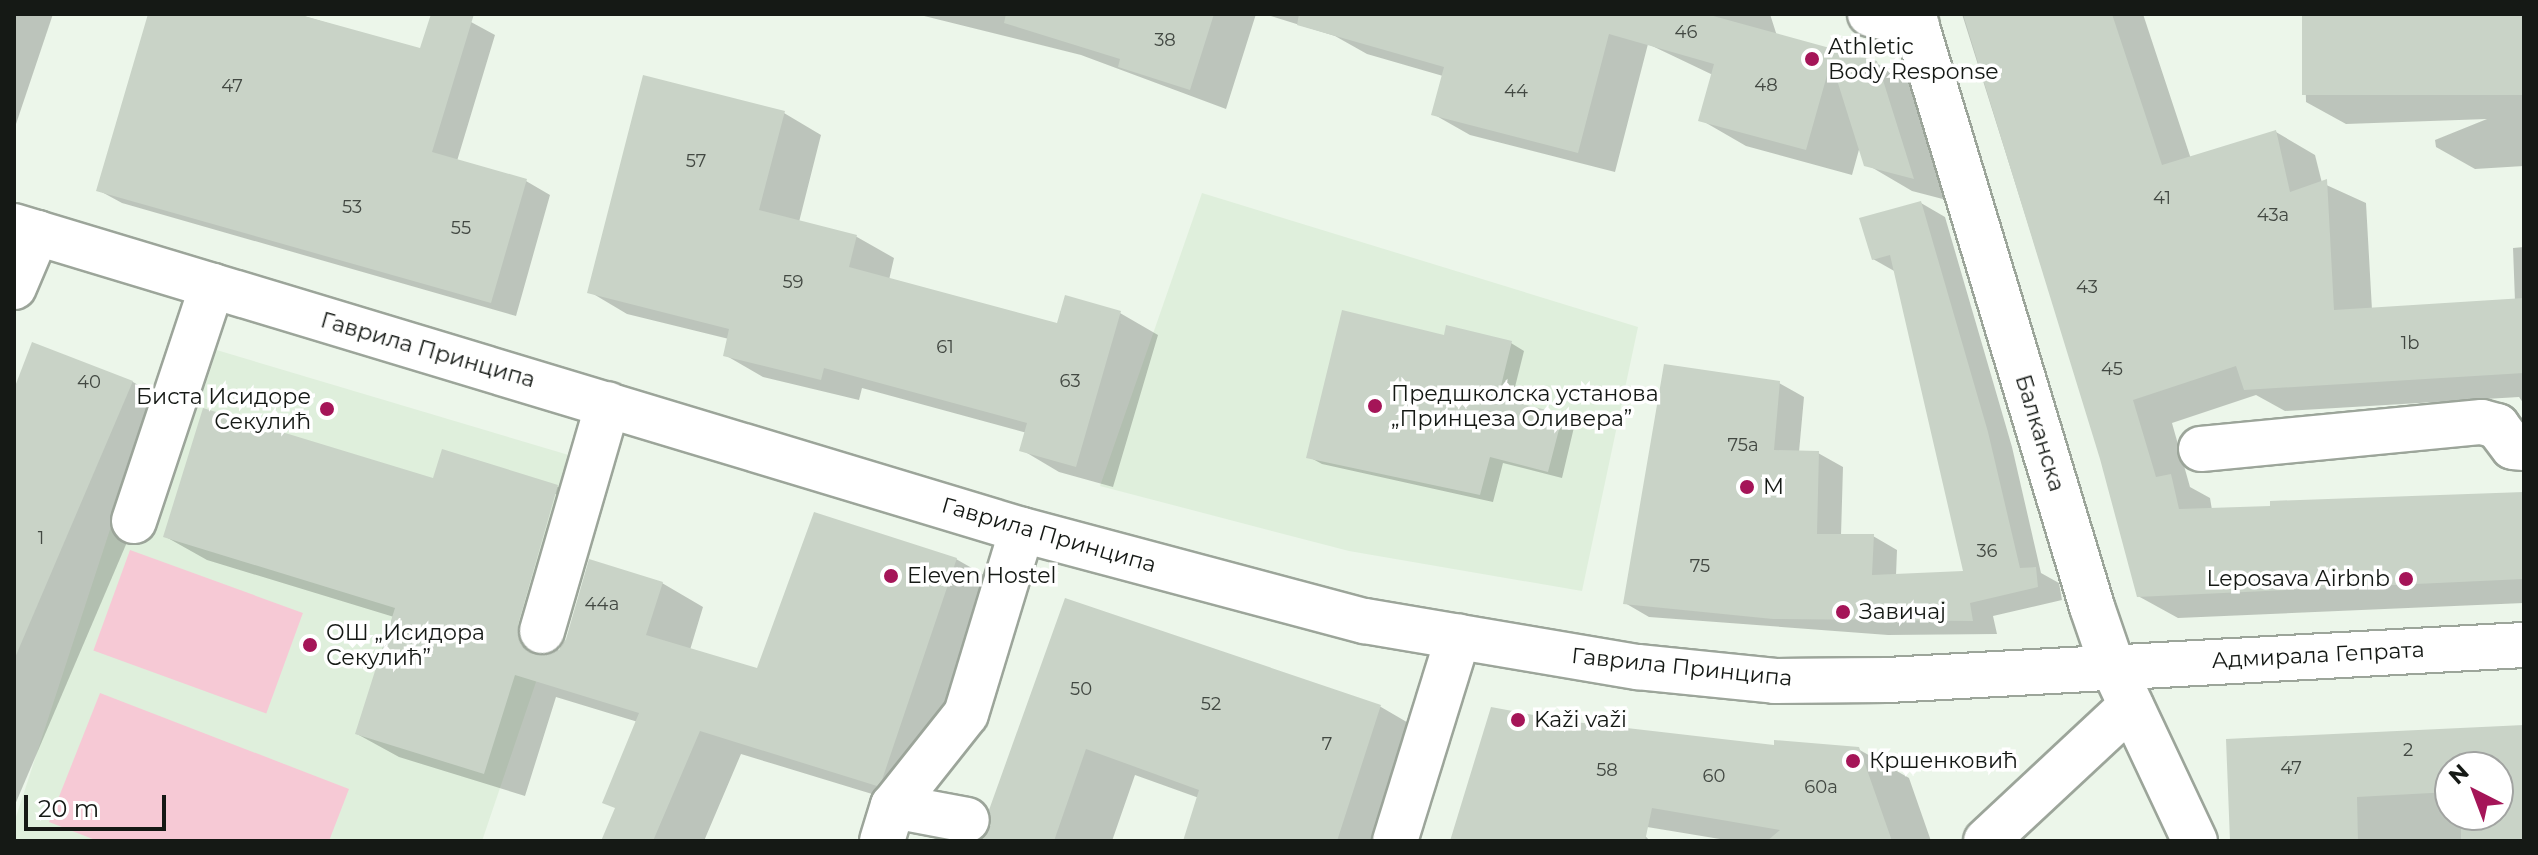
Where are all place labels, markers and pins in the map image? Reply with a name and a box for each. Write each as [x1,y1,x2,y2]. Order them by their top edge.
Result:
place label: Athletic Body Response [1828,33,1998,84]
marker: Athletic Body Response [1803,50,1821,68]
place label: Предшколска установа „Принцеза Оливера” [1391,380,1658,432]
place label: Биста Исидоре Секулић [136,383,311,434]
marker: Предшколска установа „Принцеза Оливера” [1366,397,1384,415]
marker: Биста Исидоре Секулић [318,400,336,418]
place label: M [1763,474,1784,500]
marker: M [1738,478,1756,496]
place label: Eleven Hostel [907,563,1056,589]
place label: Leposava Airbnb [2206,566,2390,592]
marker: Eleven Hostel [882,567,900,585]
marker: Leposava Airbnb [2397,570,2415,588]
place label: Завичај [1859,599,1946,625]
marker: Завичај [1834,603,1852,621]
place label: ОШ „Исидора Секулић” [326,619,485,670]
marker: ОШ „Исидора Секулић” [301,636,319,654]
place label: Kaži važi [1534,707,1627,733]
marker: Kaži važi [1509,711,1527,729]
place label: Кршенковић [1869,748,2018,774]
marker: Кршенковић [1844,752,1862,770]

